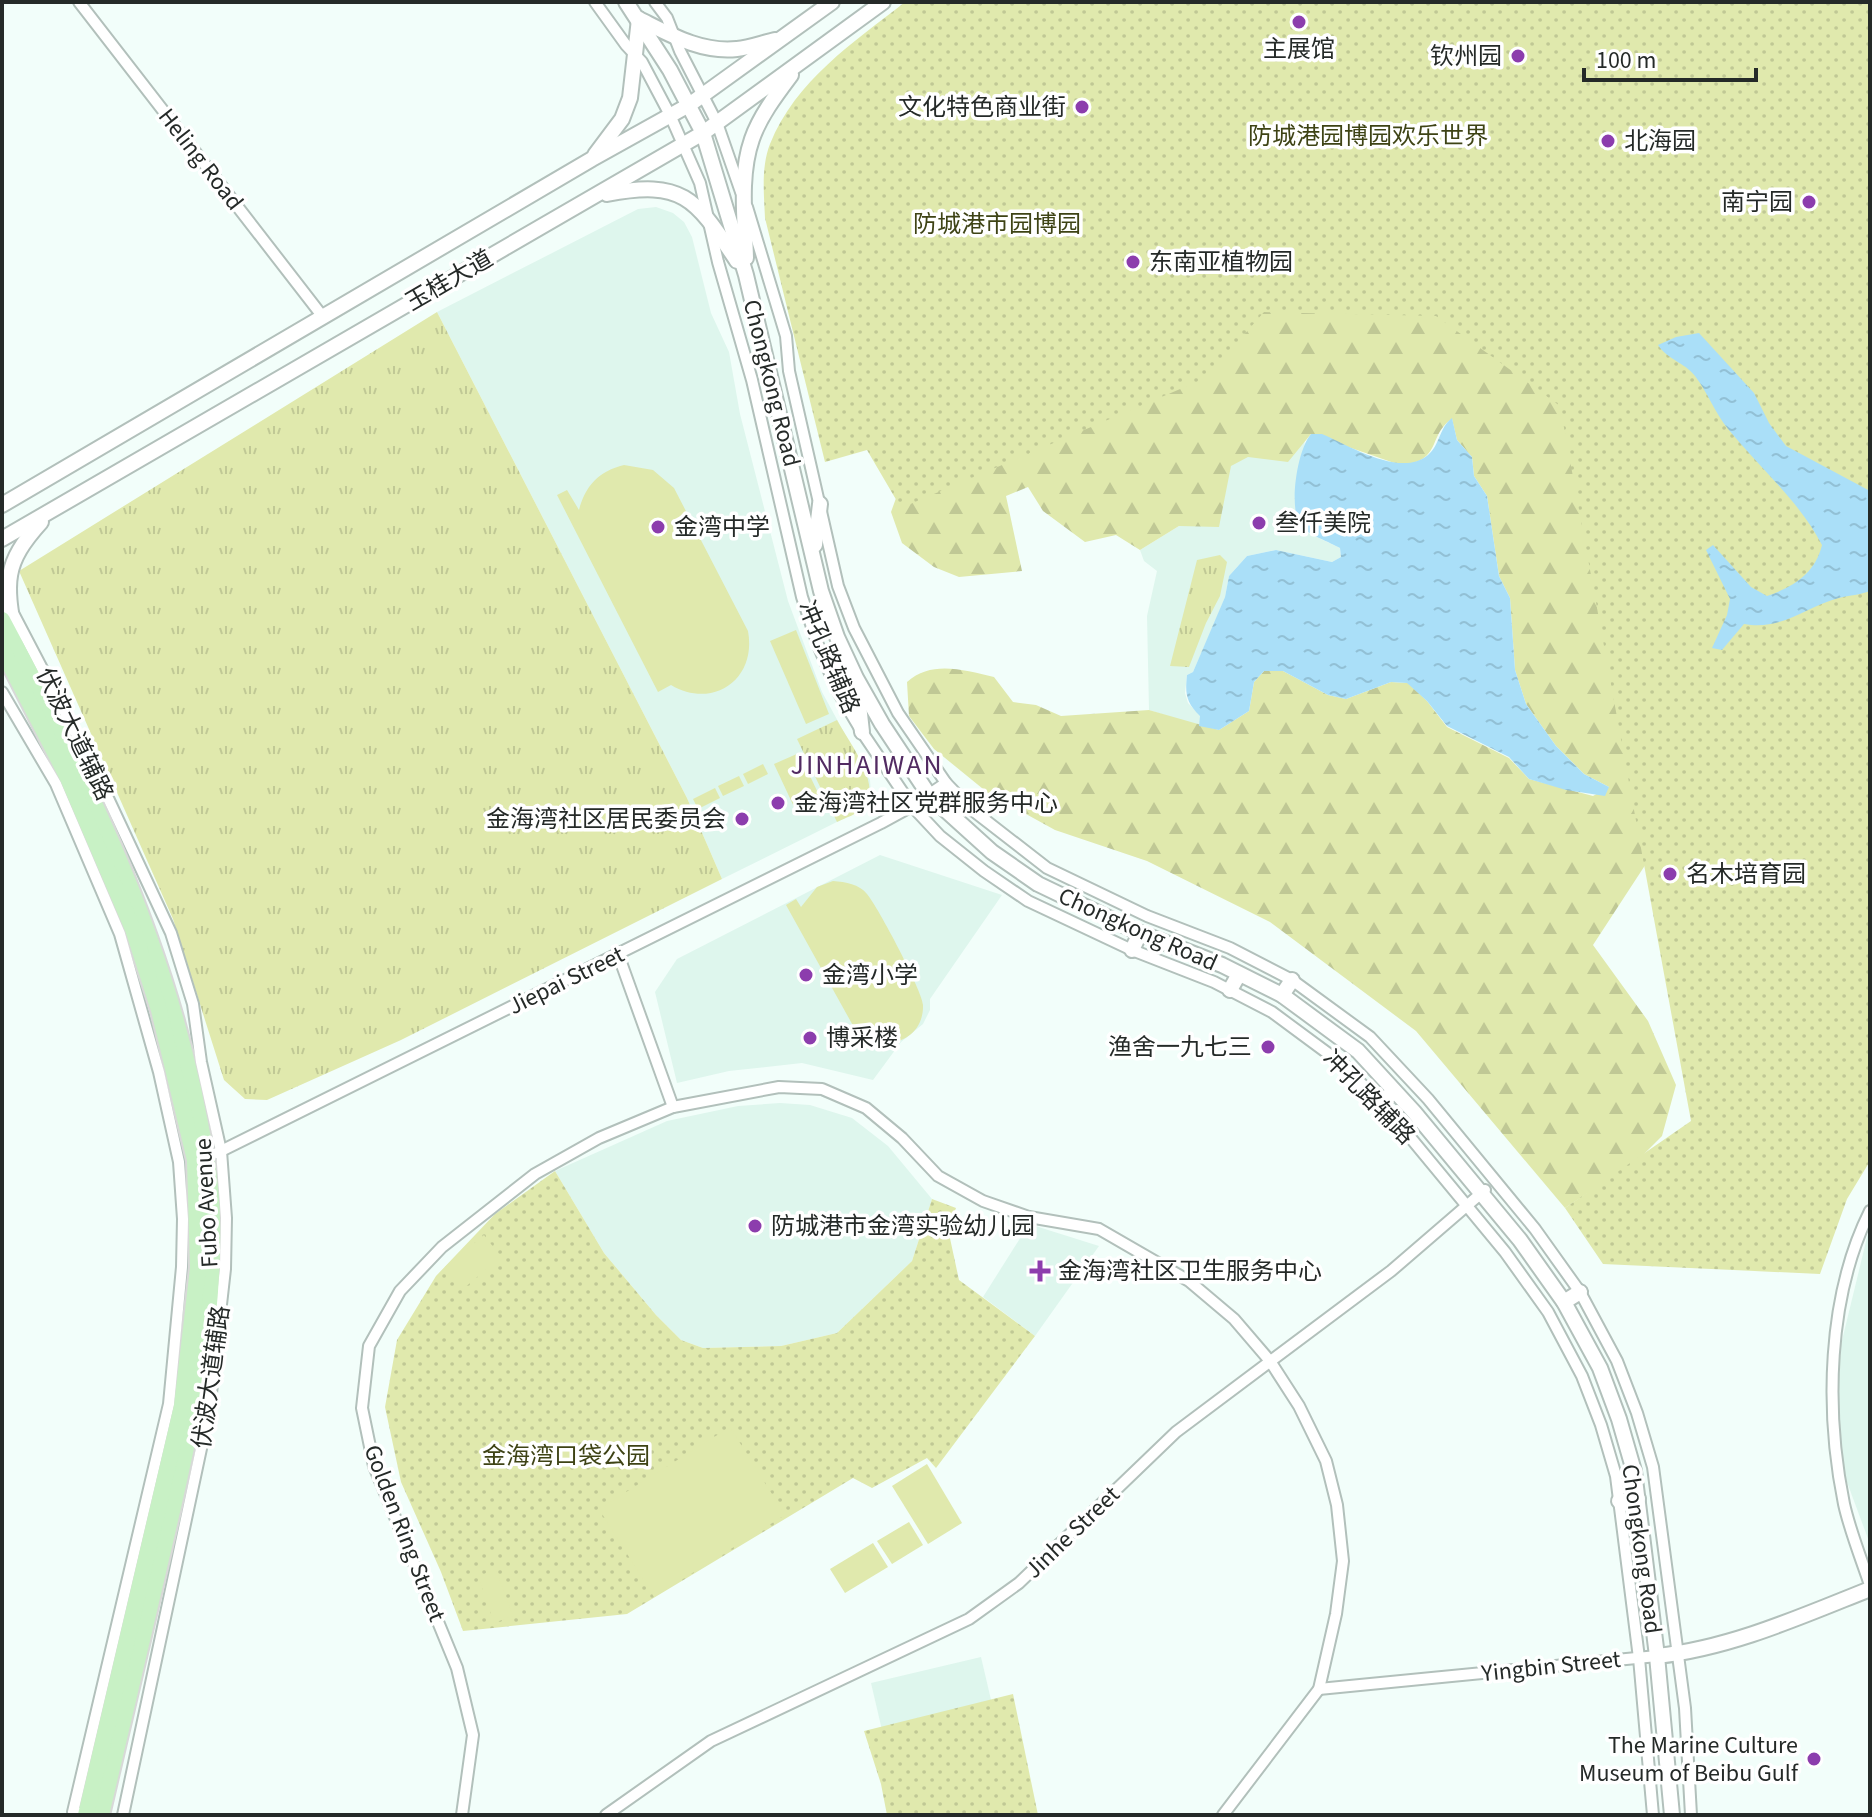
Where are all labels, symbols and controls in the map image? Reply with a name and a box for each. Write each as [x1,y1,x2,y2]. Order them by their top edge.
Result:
marker: 主展馆 [1290,13,1308,31]
place label: 主展馆 [1263,32,1335,67]
scale bar [1584,32,1756,82]
place label: 钦州园 [1430,39,1502,74]
text: 100 m [1596,43,1656,78]
marker: 钦州园 [1509,47,1527,65]
place label: 文化特色商业街 [898,90,1066,125]
marker: 文化特色商业街 [1073,98,1091,116]
street label: Heling Road [150,101,252,218]
park label: 防城港园博园欢乐世界 [1248,119,1488,154]
place label: 北海园 [1624,124,1696,159]
marker: 北海园 [1599,132,1617,150]
place label: 南宁园 [1721,185,1793,220]
marker: 南宁园 [1800,193,1818,211]
park label: 防城港市园博园 [913,207,1081,242]
street label: 玉桂大道 [399,241,500,320]
place label: 东南亚植物园 [1149,245,1293,280]
marker: 东南亚植物园 [1124,253,1142,271]
street label: Chongkong Road [734,296,809,470]
place label: 叁仟美院 [1275,506,1371,541]
place label: 金湾中学 [674,510,770,545]
marker: 叁仟美院 [1250,514,1268,532]
marker: 金湾中学 [649,518,667,536]
street label: 冲孔路辅路 [789,595,868,719]
street label: 伏波大道辅路 [27,662,122,807]
district label: JINHAIWAN [790,745,944,785]
place label: 金海湾社区党群服务中心 [794,786,1058,821]
marker: 金海湾社区党群服务中心 [769,794,787,812]
place label: 金海湾社区居民委员会 [486,802,726,837]
marker: 金海湾社区居民委员会 [733,810,751,828]
place label: 名木培育园 [1686,857,1806,892]
marker: 名木培育园 [1661,865,1679,883]
street label: Chongkong Road [1053,879,1223,980]
street label: Jiepai Street [502,937,630,1024]
place label: 金湾小学 [822,958,918,993]
marker: 金湾小学 [797,966,815,984]
place label: 博采楼 [826,1021,898,1056]
marker: 博采楼 [801,1029,819,1047]
place label: 渔舍一九七三 [1108,1030,1252,1065]
marker: 渔舍一九七三 [1259,1038,1277,1056]
street label: 冲孔路辅路 [1314,1042,1423,1153]
street label: Fubo Avenue [186,1137,227,1269]
place label: 防城港市金湾实验幼儿园 [771,1209,1035,1244]
marker: 防城港市金湾实验幼儿园 [746,1217,764,1235]
place label: 金海湾社区卫生服务中心 [1058,1254,1322,1289]
marker: 金海湾社区卫生服务中心 [1029,1260,1051,1282]
street label: 伏波大道辅路 [184,1303,239,1451]
park label: 金海湾口袋公园 [482,1439,650,1474]
street label: Golden Ring Street [355,1440,454,1627]
street label: Chongkong Road [1612,1462,1671,1636]
street label: Jinhe Street [1017,1478,1128,1587]
street label: Yingbin Street [1479,1642,1622,1691]
place label: The Marine Culture Museum of Beibu Gulf [1579,1728,1799,1791]
marker: The Marine Culture Museum of Beibu Gulf [1805,1750,1823,1768]

